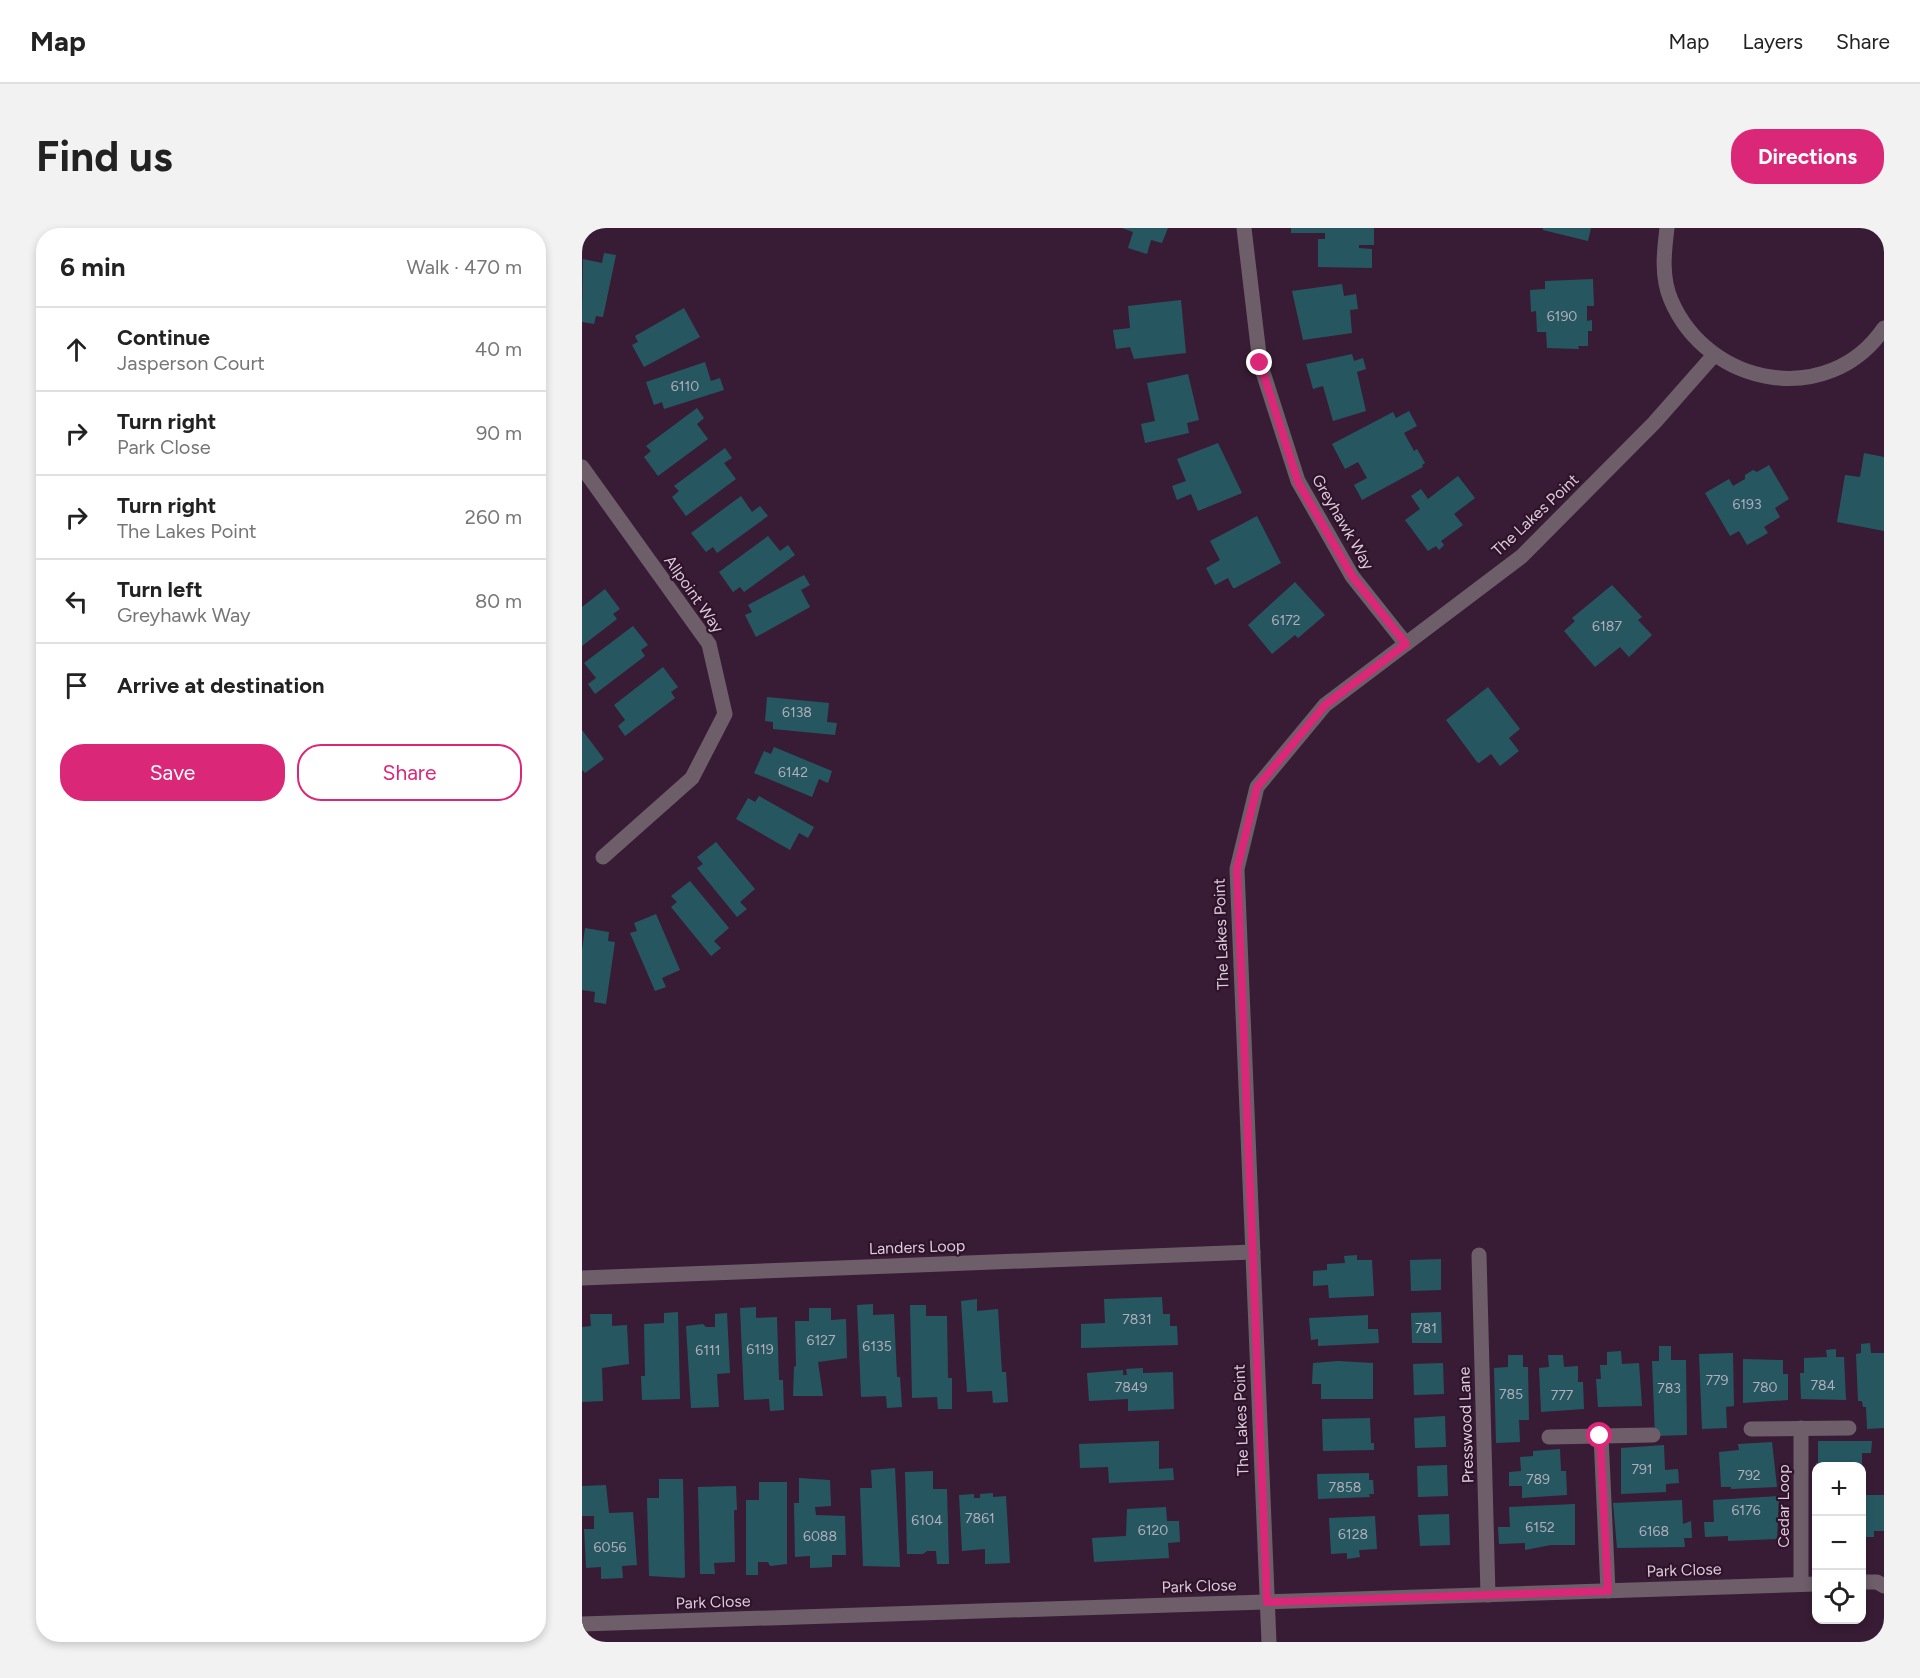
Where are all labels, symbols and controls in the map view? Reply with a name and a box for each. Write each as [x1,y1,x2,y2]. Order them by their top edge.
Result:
text: Map [30,24,86,58]
text: Map [1669,29,1709,54]
text: Layers [1742,29,1803,54]
text: Share [1836,29,1890,54]
button: Directions [1731,129,1884,184]
text: Find us [36,131,173,182]
text: 6 min [60,251,126,283]
text: Walk · 470 m [406,255,522,279]
house number: 6190 [1547,308,1577,325]
text: Continue [117,324,210,351]
icon: ahead [60,333,93,366]
text: 40 m [475,337,522,361]
route end [1246,349,1272,375]
text: Jasperson Court [117,351,265,375]
house number: 6110 [671,378,699,395]
text: Turn right [117,408,216,435]
icon: right [60,417,93,450]
text: 90 m [476,421,522,445]
text: Park Close [117,435,211,459]
street label: The Lakes Point [1488,470,1582,560]
street label: Greyhawk Way [1308,471,1378,574]
text: Turn right [117,492,216,519]
house number: 6193 [1732,496,1762,513]
icon: right [60,501,93,534]
text: 260 m [465,505,522,529]
text: The Lakes Point [117,519,257,543]
street label: Allpoint Way [660,552,728,637]
text: Turn left [117,576,203,603]
icon: left [60,585,93,618]
text: 80 m [475,589,522,613]
text: Greyhawk Way [117,603,251,627]
house number: 6172 [1271,612,1301,629]
house number: 6187 [1592,618,1622,635]
icon: arrive [60,669,93,702]
text: Arrive at destination [117,672,325,699]
house number: 6138 [782,704,812,721]
button: Save [60,744,285,801]
button: Share [297,744,522,801]
house number: 6142 [778,764,808,781]
street label: The Lakes Point [1210,878,1232,990]
street label: Landers Loop [868,1236,966,1258]
house number: 7831 [1122,1311,1152,1328]
house number: 781 [1415,1320,1437,1337]
house number: 6127 [806,1332,836,1349]
house number: 6135 [862,1338,892,1355]
house number: 6119 [746,1341,774,1358]
house number: 6111 [695,1342,721,1359]
street label: The Lakes Point [1230,1364,1252,1476]
street label: Presswood Lane [1454,1366,1478,1484]
house number: 779 [1706,1372,1729,1389]
house number: 784 [1811,1377,1836,1394]
house number: 7849 [1115,1379,1147,1396]
house number: 780 [1752,1379,1778,1396]
house number: 783 [1657,1380,1681,1397]
house number: 785 [1499,1386,1523,1403]
house number: 777 [1551,1387,1574,1404]
route start [1586,1422,1612,1448]
house number: 791 [1631,1461,1653,1478]
map controls [1812,1462,1866,1624]
button: + [1812,1462,1866,1516]
street label: Cedar Loop [1774,1464,1793,1548]
house number: 792 [1737,1467,1761,1484]
house number: 789 [1526,1471,1550,1488]
house number: 7858 [1329,1479,1361,1496]
house number: 6176 [1731,1502,1761,1519]
house number: 7861 [965,1510,995,1527]
house number: 6104 [911,1512,943,1529]
button: − [1812,1516,1866,1570]
house number: 6152 [1525,1519,1555,1536]
house number: 6120 [1138,1522,1168,1539]
house number: 6168 [1639,1523,1669,1540]
house number: 6128 [1338,1526,1368,1543]
house number: 6088 [803,1528,837,1545]
house number: 6056 [594,1539,627,1556]
street label: Park Close [1646,1559,1722,1581]
button: locate [1812,1570,1866,1624]
street label: Park Close [1161,1575,1237,1597]
street label: Park Close [675,1591,751,1613]

